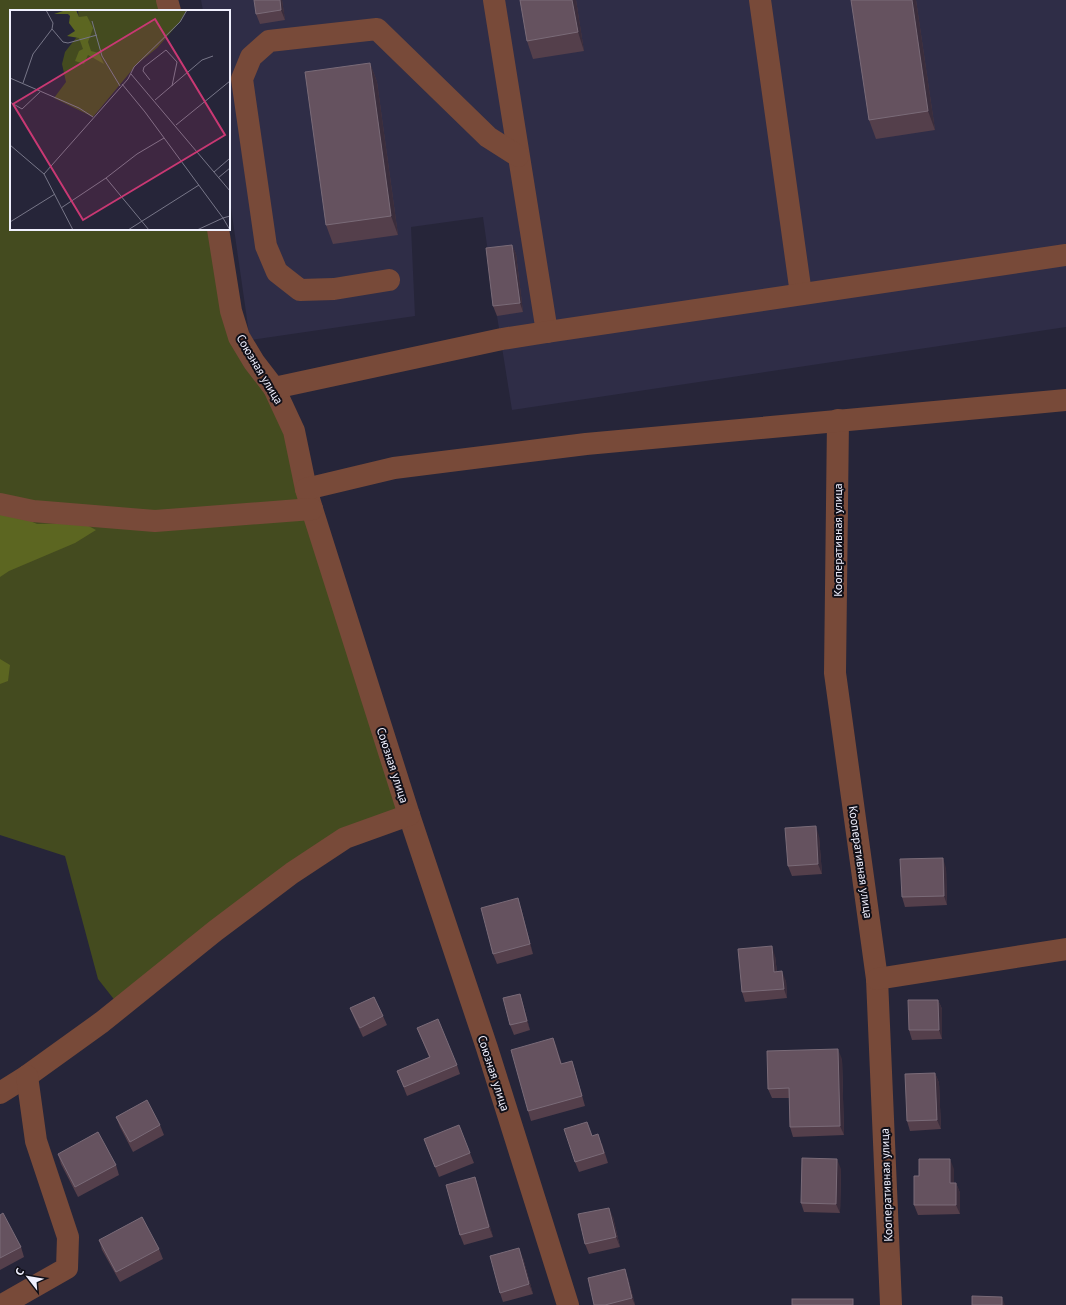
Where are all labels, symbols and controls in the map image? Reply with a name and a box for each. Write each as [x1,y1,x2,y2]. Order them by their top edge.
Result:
inset map [10,10,230,230]
street label: Союзная улица [233,331,287,407]
street label: Кооперативная улица [830,483,845,597]
street label: Союзная улица [374,725,412,805]
street label: Кооперативная улица [846,805,876,919]
street label: Союзная улица [475,1033,513,1113]
street label: Кооперативная улица [877,1128,895,1242]
north arrow [8,1257,48,1297]
text: С [12,1266,27,1278]

